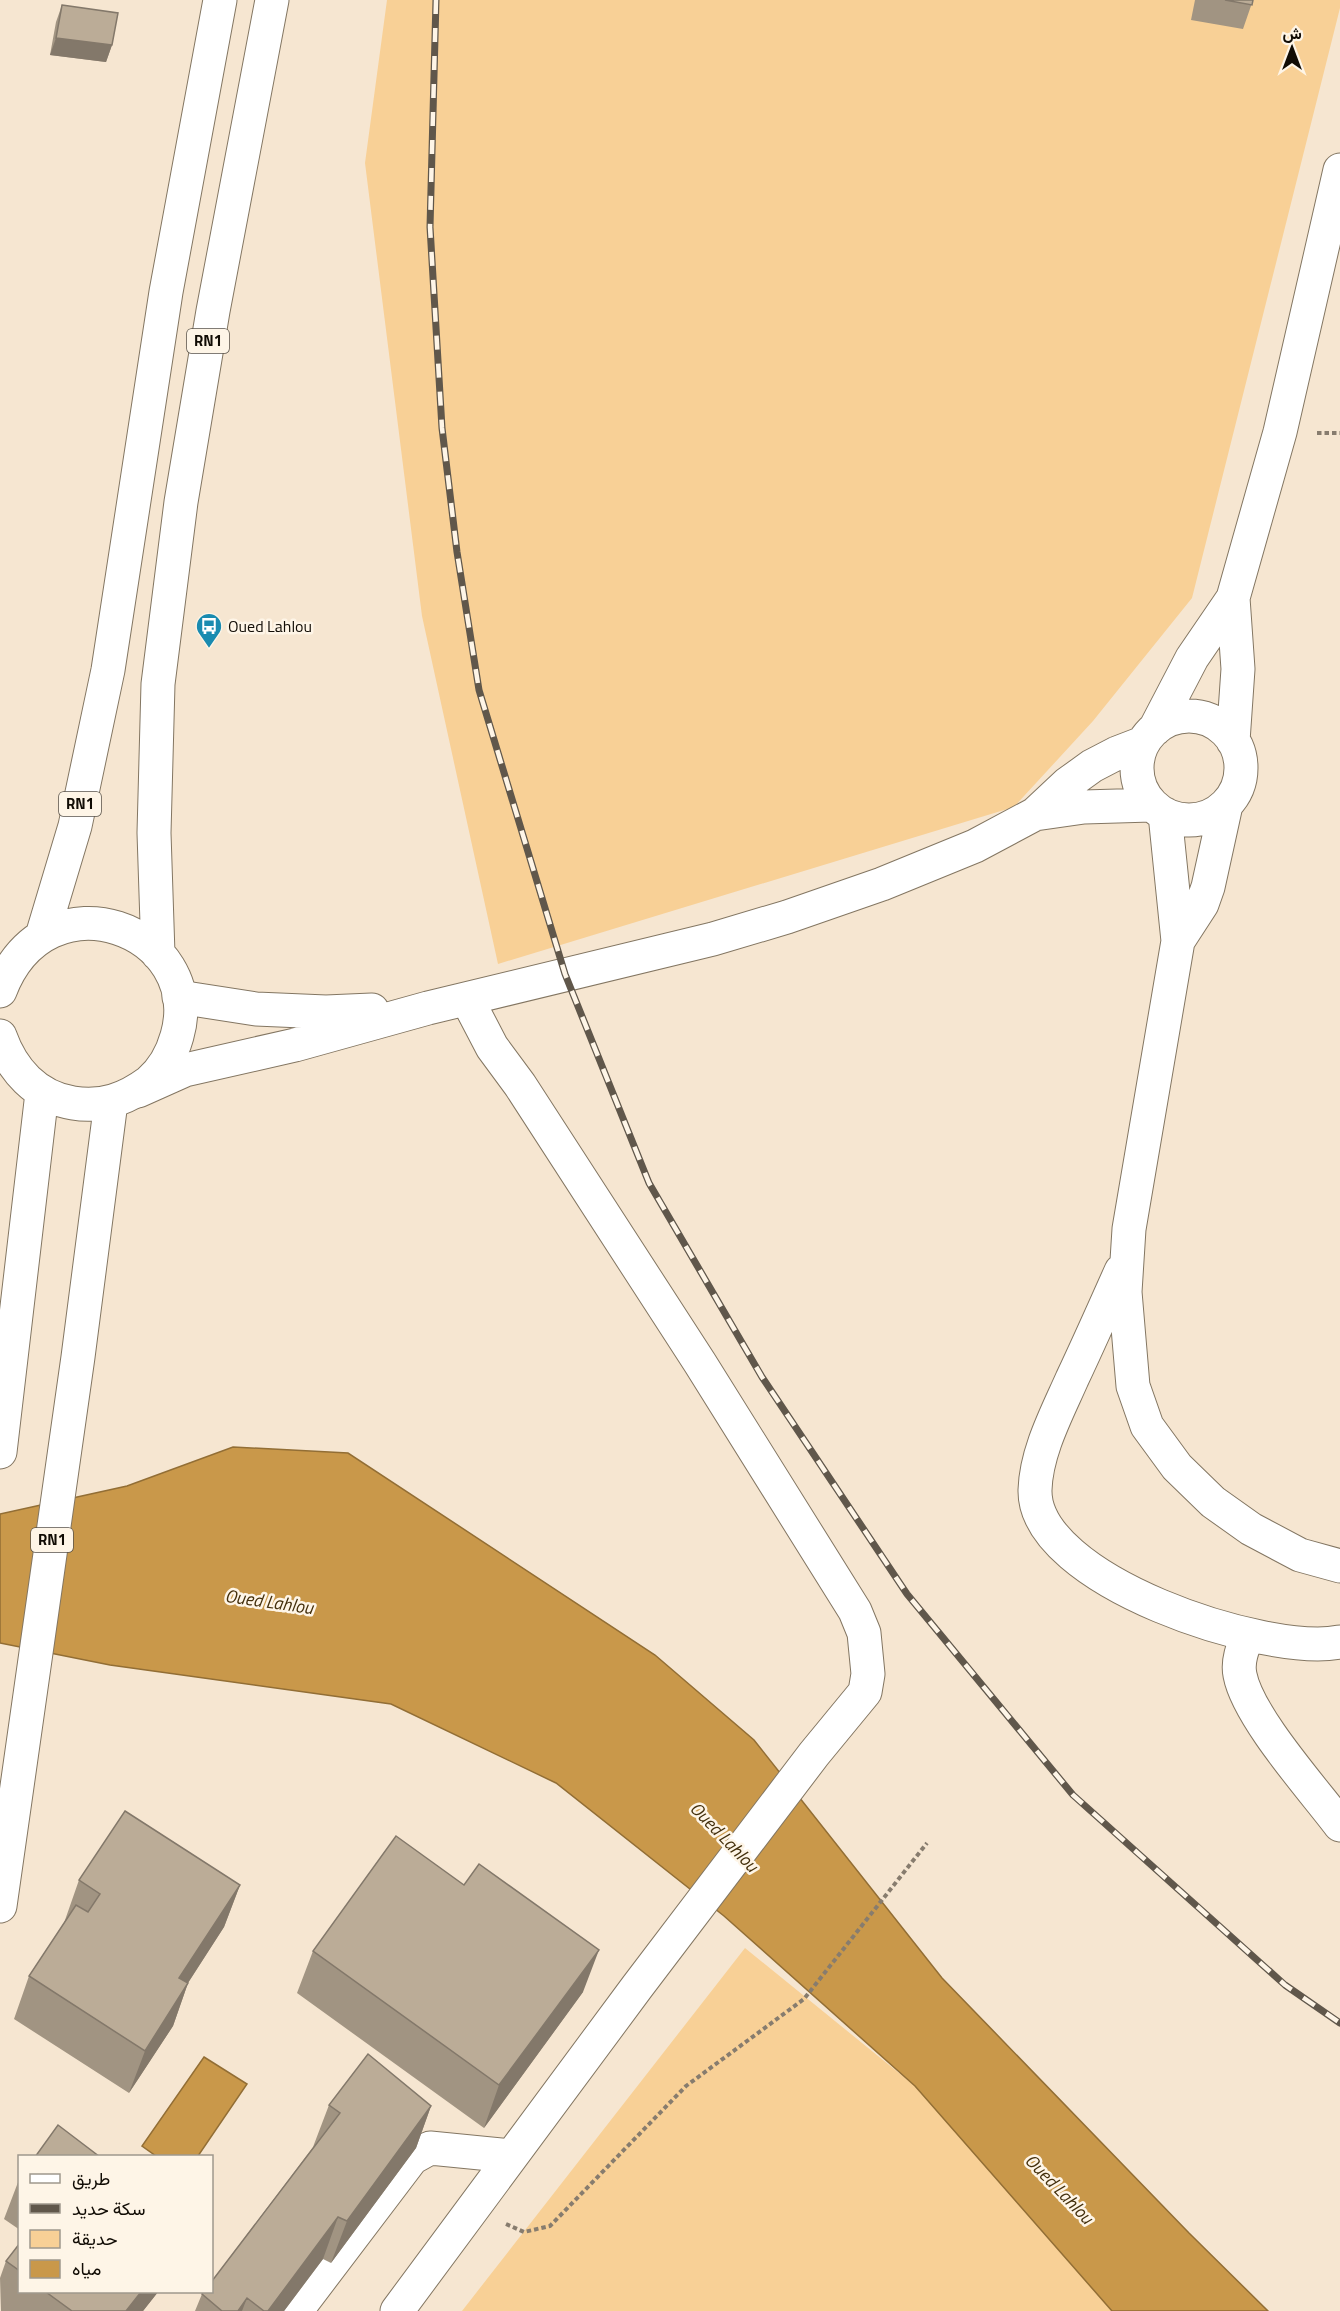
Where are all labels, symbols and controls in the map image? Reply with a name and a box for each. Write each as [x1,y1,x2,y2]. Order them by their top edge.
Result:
north arrow [1262,18,1322,78]
text: ش [1282,21,1302,45]
road number: RN1 [187,329,229,353]
bus stop icon: Oued Lahlou [194,611,224,649]
place label: Oued Lahlou [228,614,312,638]
road number: RN1 [59,792,101,816]
road number: RN1 [31,1528,73,1552]
water label: Oued Lahlou [223,1582,316,1621]
water label: Oued Lahlou [684,1795,766,1879]
water label: Oued Lahlou [1019,2147,1101,2231]
legend [18,2155,213,2293]
text: طريق [72,2165,110,2192]
text: سكة حديد [72,2195,146,2222]
text: حديقة [72,2225,118,2252]
text: مياه [72,2255,101,2282]

